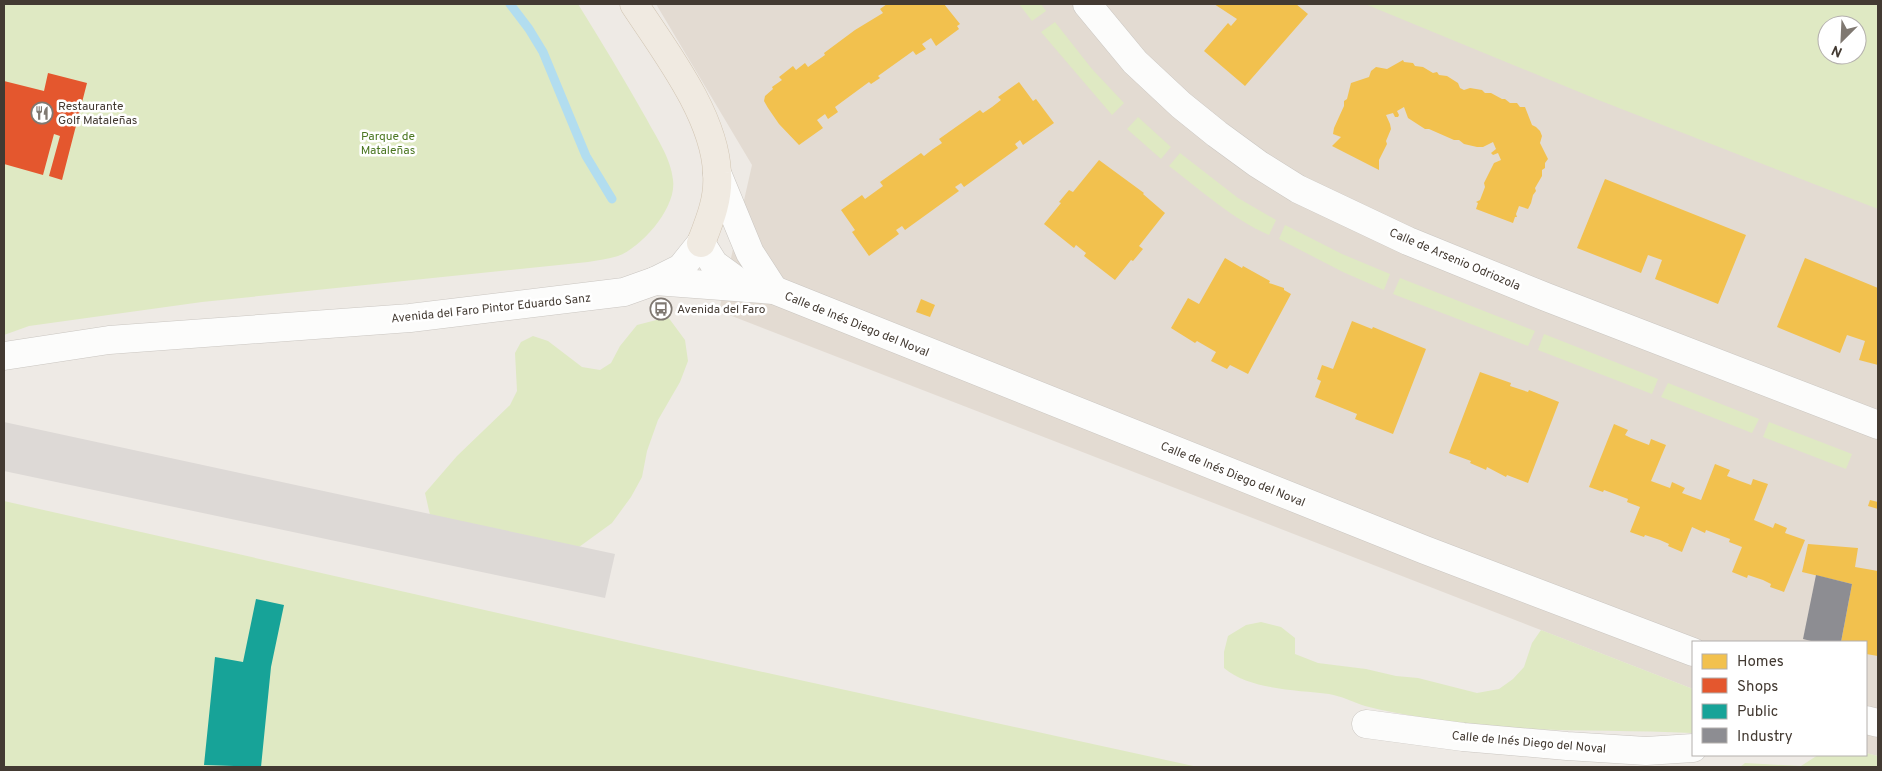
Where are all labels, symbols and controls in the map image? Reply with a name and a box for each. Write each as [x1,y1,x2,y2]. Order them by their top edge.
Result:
north arrow [1817,15,1867,65]
text: N [1829,41,1845,60]
place label: Restaurante Golf Mataleñas [58,99,137,129]
restaurant icon: Restaurante Golf Mataleñas [30,101,54,125]
park label: Parque de Mataleñas [361,129,415,159]
street label: Calle de Arsenio Odriozola [1387,225,1523,295]
street label: Calle de Inés Diego del Noval [782,289,931,361]
street label: Avenida del Faro Pintor Eduardo Sanz [390,291,592,327]
bus stop icon: Avenida del Faro [649,297,673,321]
place label: Avenida del Faro [677,302,766,318]
street label: Calle de Inés Diego del Noval [1158,439,1307,511]
legend [1692,641,1867,756]
text: Homes [1737,653,1784,672]
text: Shops [1737,678,1778,697]
text: Public [1737,703,1778,722]
street label: Calle de Inés Diego del Noval [1451,728,1607,758]
text: Industry [1737,728,1793,747]

